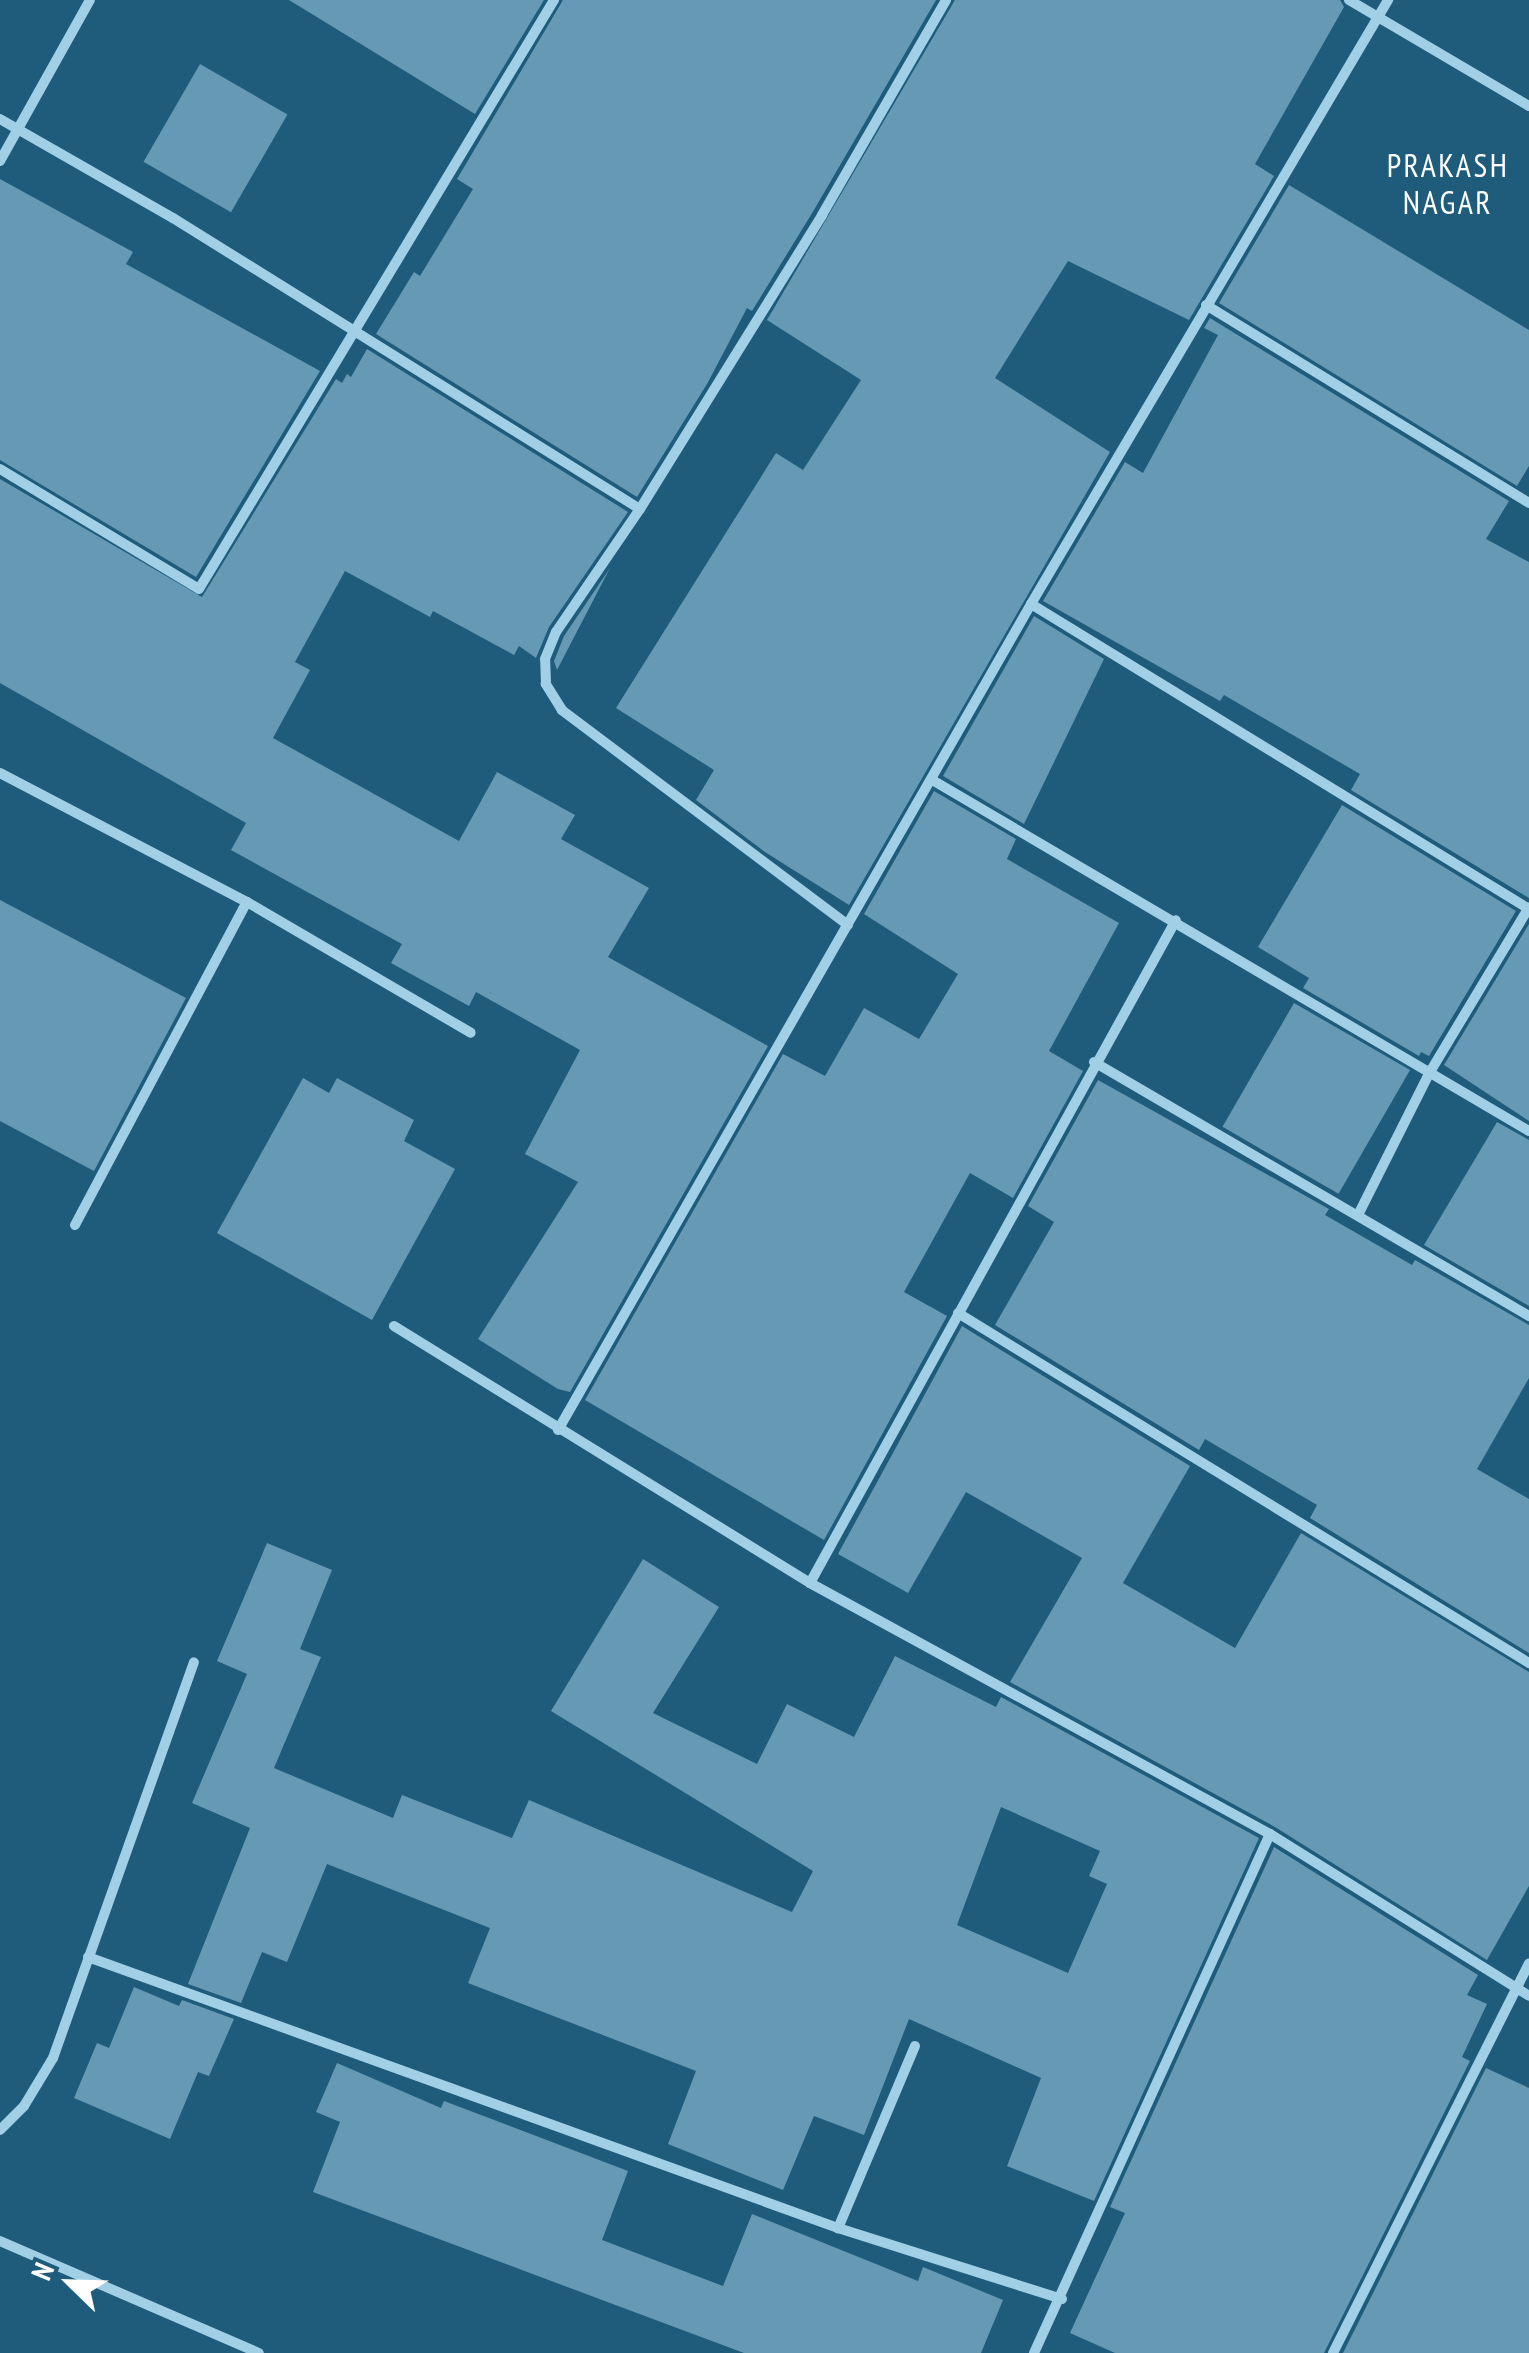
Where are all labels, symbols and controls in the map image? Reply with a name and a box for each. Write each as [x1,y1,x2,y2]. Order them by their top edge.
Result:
district label: PRAKASH NAGAR [1387,147,1509,222]
north arrow [20,2233,120,2333]
text: N [22,2257,62,2285]

